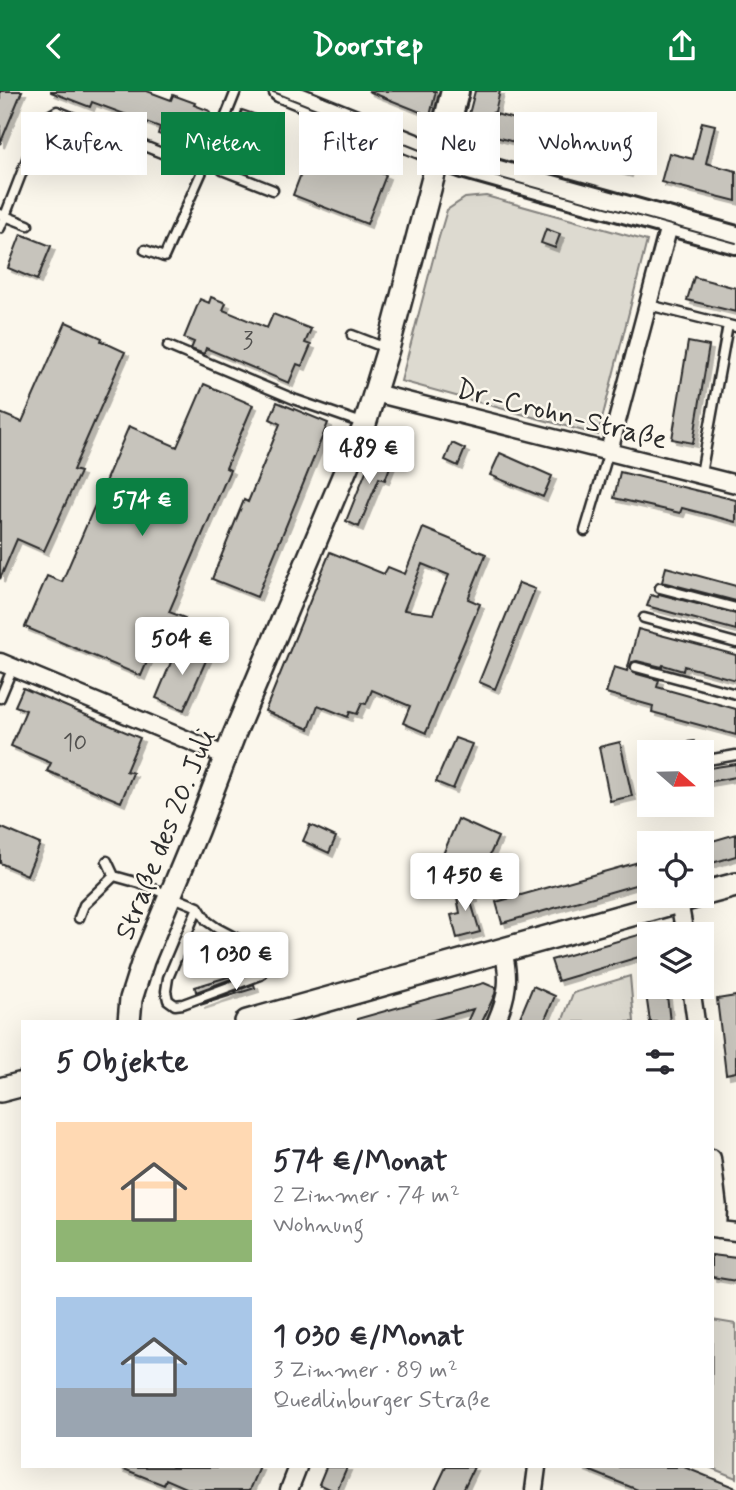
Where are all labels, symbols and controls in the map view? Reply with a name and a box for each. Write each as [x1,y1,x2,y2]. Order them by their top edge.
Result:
text: Doorstep [312,25,424,67]
icon: back [35,27,73,65]
icon: share [663,27,701,65]
chip: Kaufen [21,112,147,175]
chip: Mieten [161,112,285,175]
chip: Filter [299,112,403,175]
chip: Neu [417,112,500,175]
chip: Wohnung [514,112,657,175]
house number: 3 [243,326,254,357]
street label: Dr.-Crohn-Straße [452,371,671,460]
pin: 489 € [320,427,418,486]
text: 489 € [339,434,399,464]
pin: 574 € [93,479,191,538]
text: 574 € [112,486,172,516]
pin: 504 € [133,617,231,677]
text: 504 € [151,625,213,655]
street label: Straße des 20. Juli [107,724,225,946]
house number: 10 [63,728,87,759]
north arrow [637,740,714,817]
map controls [637,740,714,999]
button: locate [637,831,714,908]
pin: 1 450 € [400,853,530,913]
text: 1 450 € [426,861,504,891]
button: layers [637,922,714,999]
pin: 1 030 € [171,933,301,992]
text: 1 030 € [199,940,273,970]
text: 5 Objekte [56,1043,188,1082]
icon: filters [641,1043,679,1081]
text: 574 €/Monat [273,1142,447,1181]
icon: home [112,1150,196,1234]
text: 2 Zimmer · 74 m² [273,1181,460,1211]
text: Wohnung [273,1211,364,1241]
text: 1 030 €/Monat [273,1317,464,1356]
icon: home [112,1325,196,1409]
text: 3 Zimmer · 89 m² [273,1356,458,1386]
text: Quedlinburger Straße [273,1386,491,1416]

